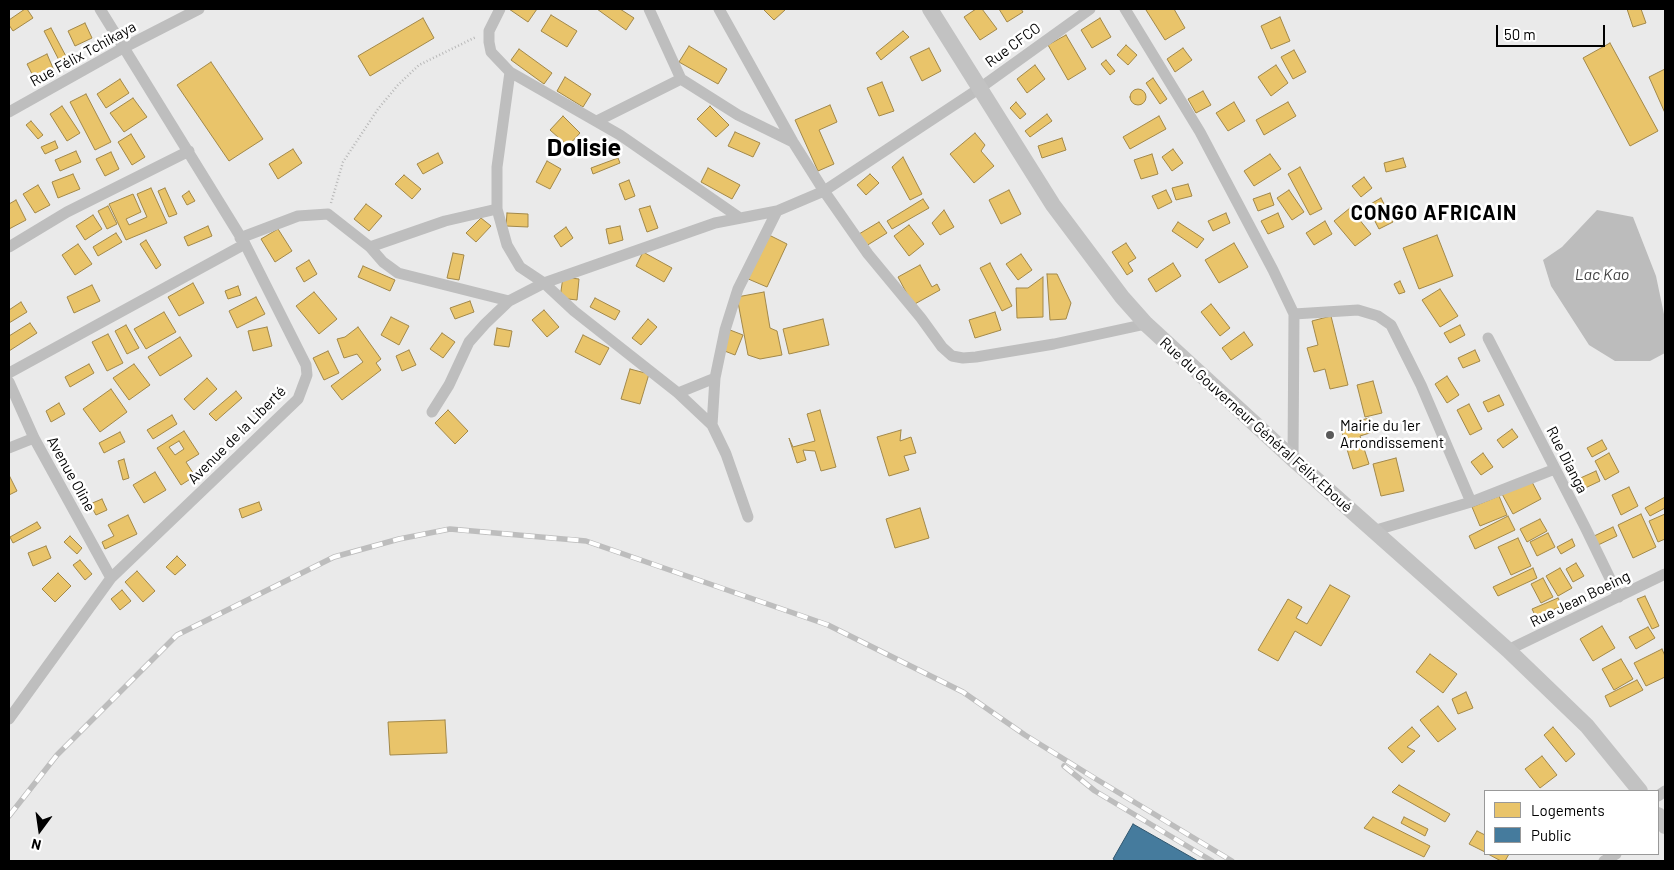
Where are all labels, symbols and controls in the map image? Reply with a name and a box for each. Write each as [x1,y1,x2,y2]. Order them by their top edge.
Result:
scale bar [1499,15,1608,47]
street label: Rue Félix Tchikaya [27,17,139,91]
street label: Rue CFCO [982,19,1044,71]
text: 50 m [1504,25,1536,43]
district label: Dolisie [547,133,621,163]
district label: CONGO AFRICAIN [1349,201,1519,225]
water label: Lac Kao [1575,265,1629,285]
street label: Rue du Gouverneur Général Félix Eboué [1156,334,1356,516]
street label: Avenue de la Liberté [184,382,290,488]
place label: Mairie du 1er Arrondissement [1340,417,1444,452]
street label: Rue Dianga [1542,424,1592,496]
marker: Mairie du 1er Arrondissement [1324,429,1336,441]
street label: Avenue Oline [43,433,99,515]
street label: Rue Jean Boeing [1527,567,1633,631]
legend [1484,790,1659,855]
text: Logements [1531,801,1605,819]
north arrow [15,805,65,855]
text: Public [1531,826,1571,844]
text: N [30,836,43,854]

